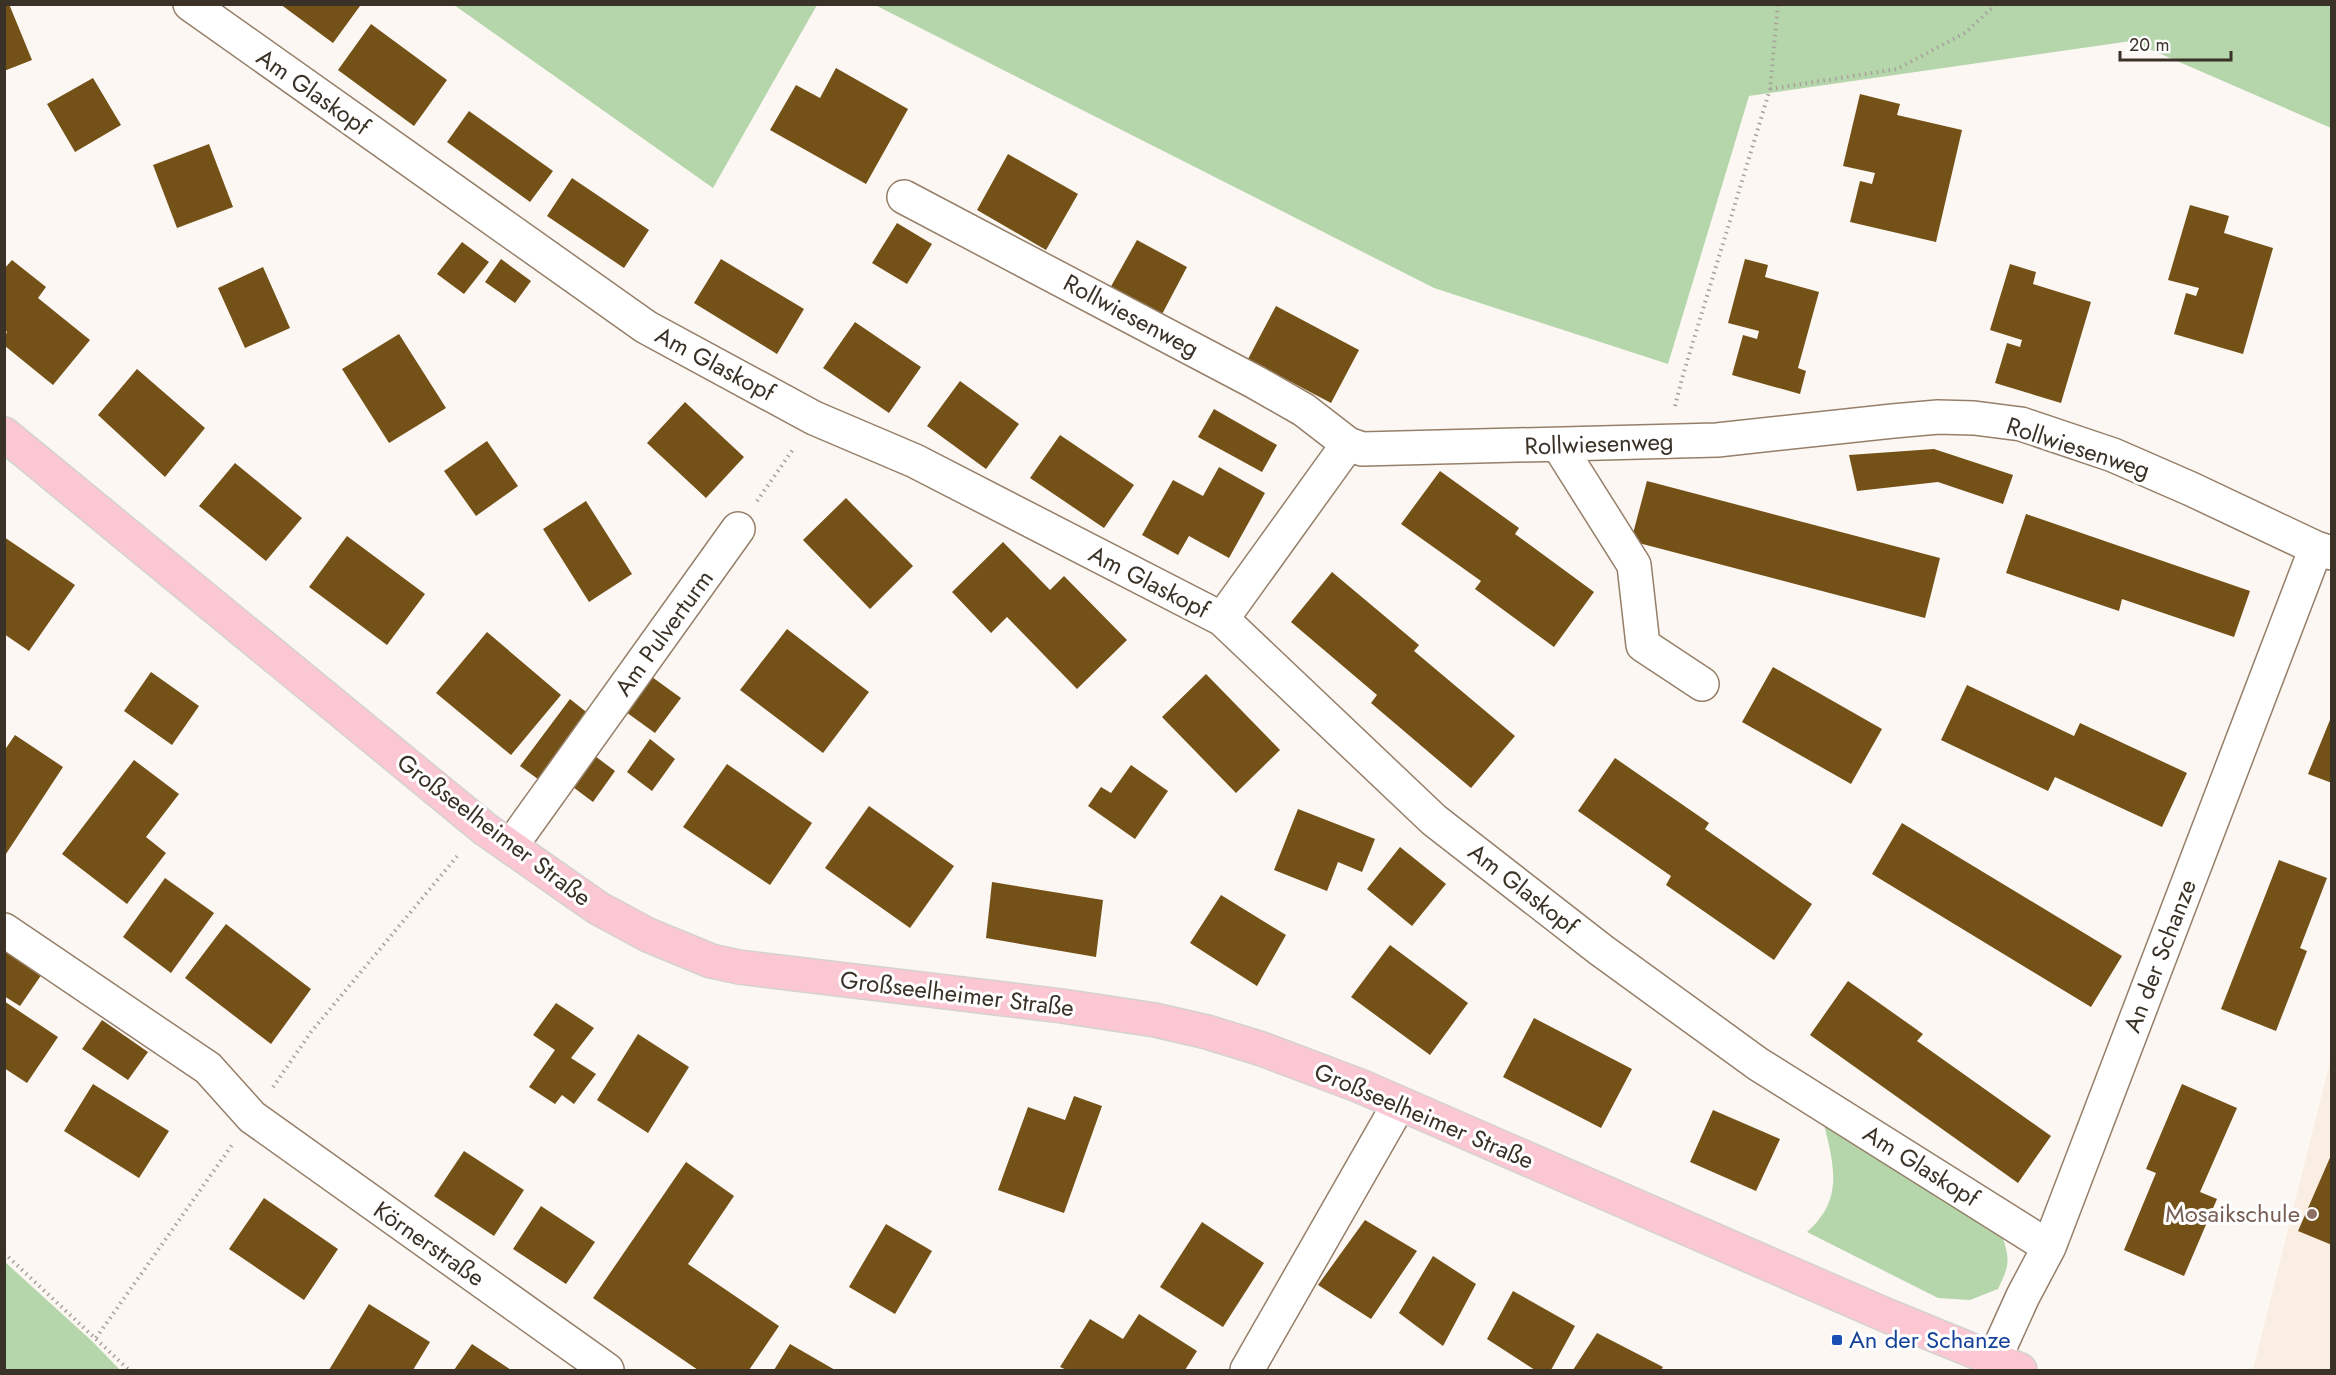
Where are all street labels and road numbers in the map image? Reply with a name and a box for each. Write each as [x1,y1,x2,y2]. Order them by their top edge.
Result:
street label: Am Glaskopf [250,40,378,144]
street label: Rollwiesenweg [1057,265,1205,366]
street label: Am Glaskopf [649,317,782,410]
street label: Rollwiesenweg [2002,408,2154,487]
street label: Rollwiesenweg [1524,423,1674,464]
street label: Am Glaskopf [1083,536,1217,627]
street label: Am Pulverturm [606,562,721,703]
street label: Großseelheimer Straße [390,745,599,914]
street label: Am Glaskopf [1461,835,1587,943]
street label: An der Schanze [2114,874,2205,1037]
street label: Großseelheimer Straße [838,962,1076,1025]
street label: Großseelheimer Straße [1309,1053,1539,1178]
street label: Am Glaskopf [1856,1116,1987,1216]
street label: Körnerstraße [367,1192,492,1295]

